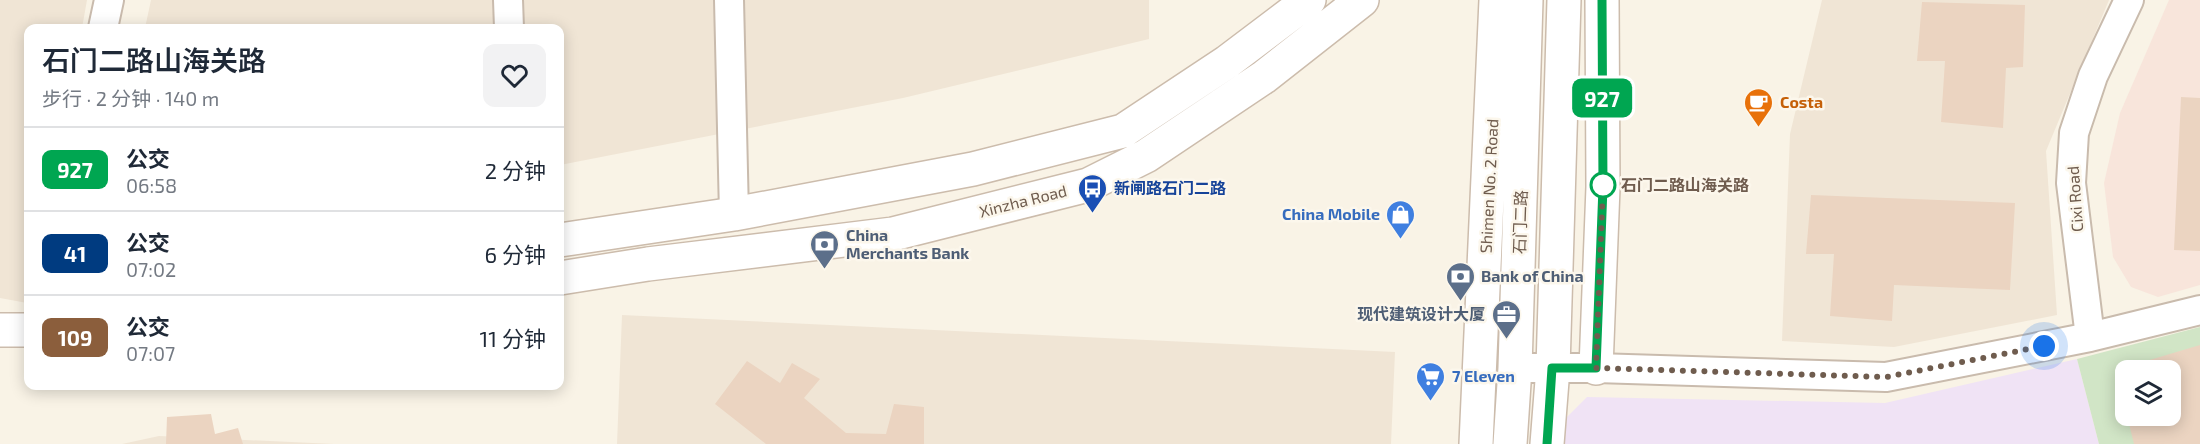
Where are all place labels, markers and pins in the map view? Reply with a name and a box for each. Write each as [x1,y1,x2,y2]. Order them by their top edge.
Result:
cafe icon: Costa [1743,86,1775,128]
place label: Costa [1780,92,1823,111]
bus stop icon: 新闸路石门二路 [1077,172,1109,214]
marker: 石门二路山海关路 [1590,172,1616,198]
place label: 石门二路山海关路 [1621,175,1749,194]
place label: 新闸路石门二路 [1114,178,1226,197]
shop icon: China Mobile [1385,198,1417,240]
place label: China Mobile [1282,204,1380,223]
place label: China Merchants Bank [846,225,969,262]
bank icon: China Merchants Bank [809,228,841,270]
bank icon: Bank of China [1444,260,1476,302]
place label: Bank of China [1481,266,1584,285]
office icon: 现代建筑设计大厦 [1490,298,1522,340]
place label: 现代建筑设计大厦 [1357,304,1485,323]
supermarket icon: 7 Eleven [1415,360,1447,402]
place label: 7 Eleven [1452,366,1515,385]

